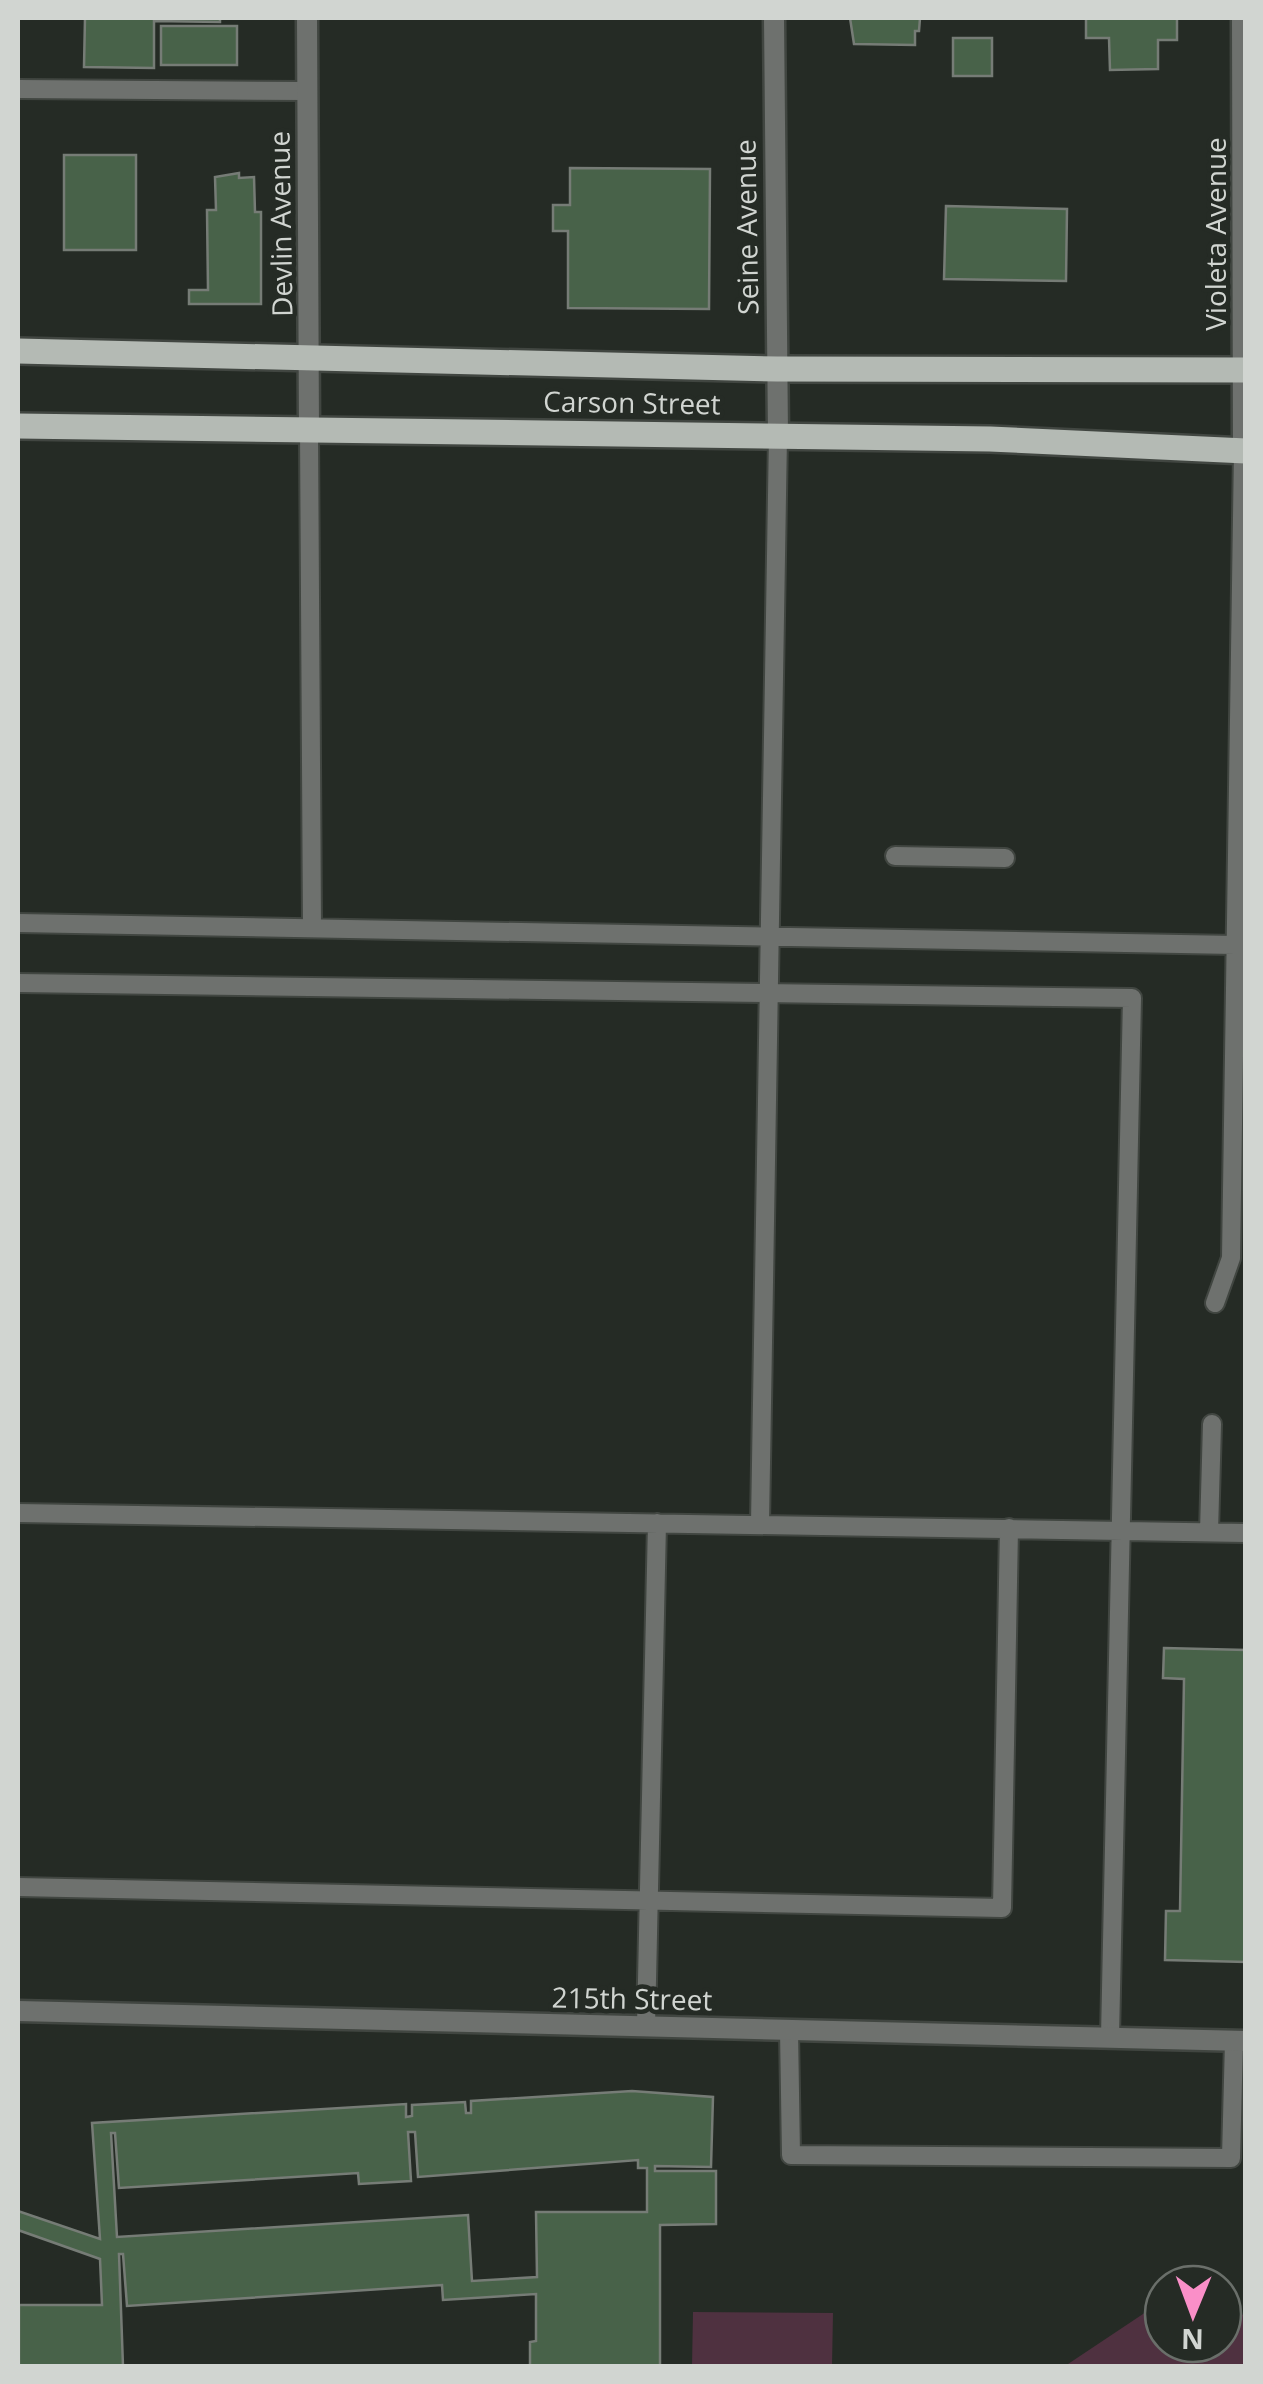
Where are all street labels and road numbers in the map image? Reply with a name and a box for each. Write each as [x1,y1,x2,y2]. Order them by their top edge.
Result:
street label: Devlin Avenue [259,131,301,317]
street label: Violeta Avenue [1196,137,1234,331]
street label: Seine Avenue [725,139,767,315]
street label: Carson Street [543,381,721,423]
street label: 215th Street [551,1978,713,2018]

